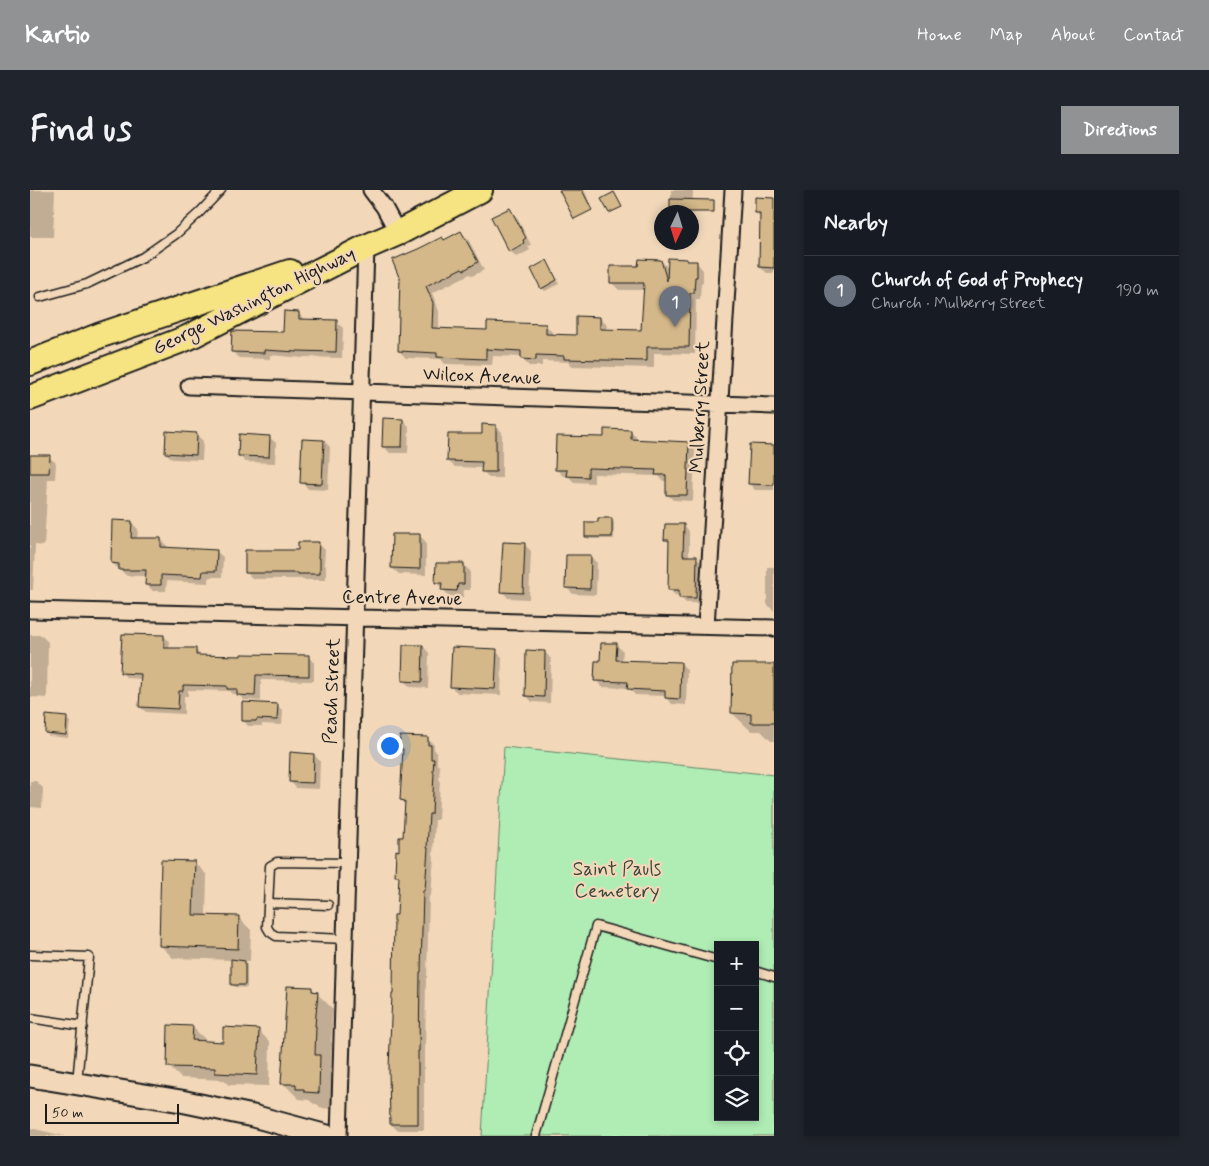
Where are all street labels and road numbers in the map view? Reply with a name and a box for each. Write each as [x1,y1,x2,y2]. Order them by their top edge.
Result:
street label: George Washington Highway [149,241,361,364]
street label: Mulberry Street [684,340,716,474]
street label: Wilcox Avenue [422,361,542,391]
street label: Centre Avenue [342,584,462,612]
street label: Peach Street [318,637,346,745]

